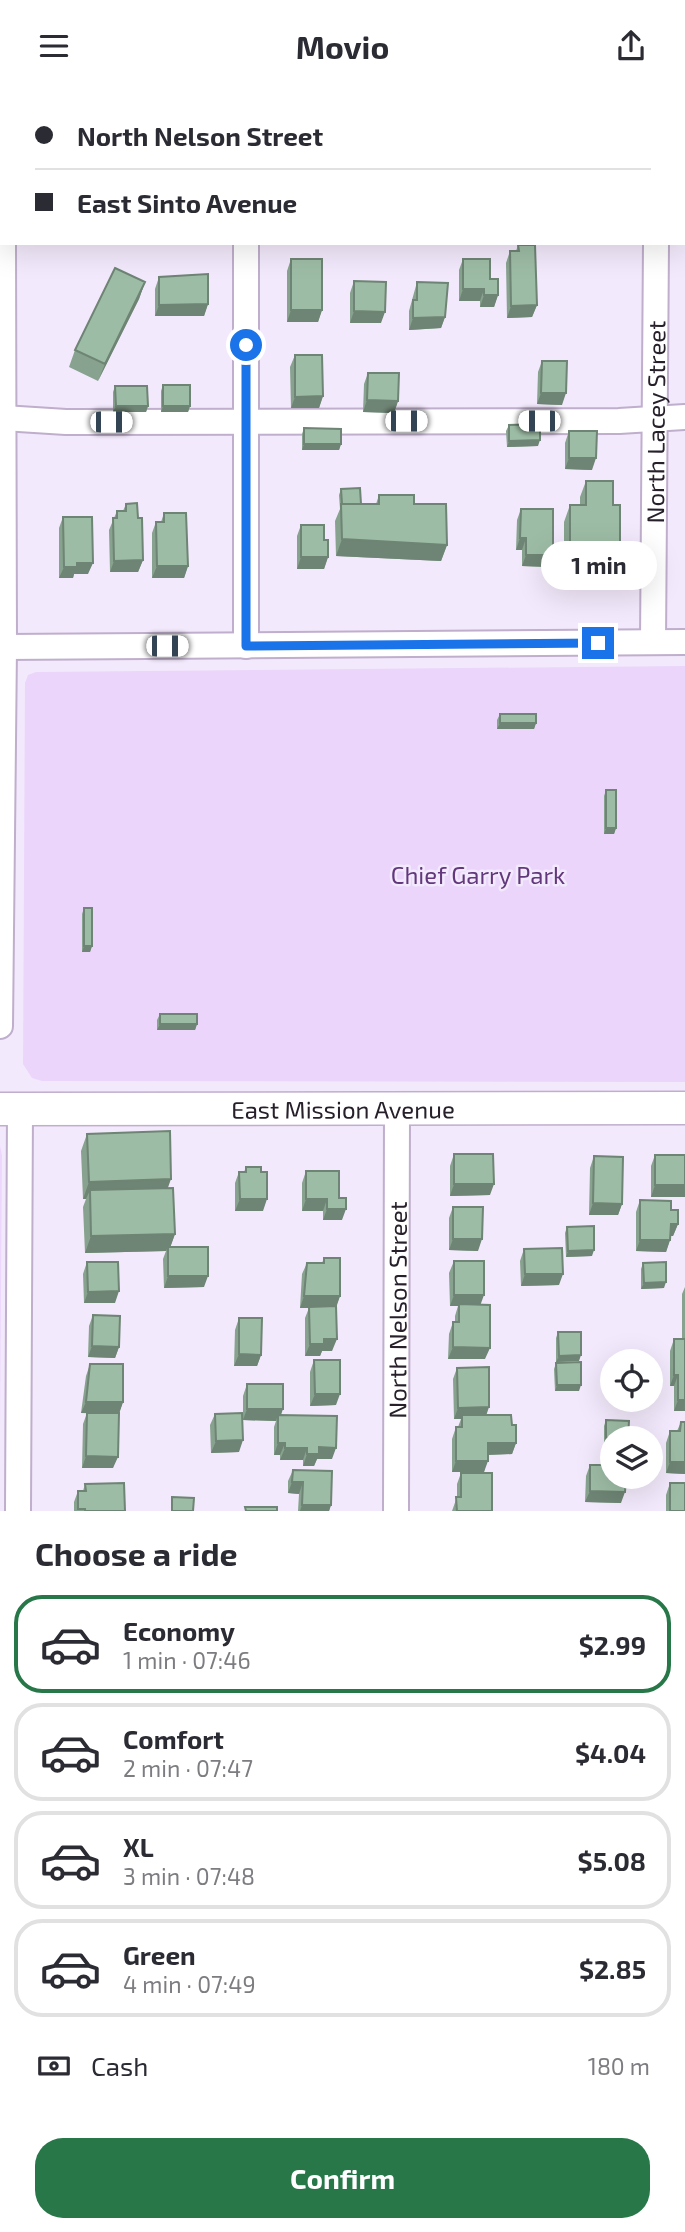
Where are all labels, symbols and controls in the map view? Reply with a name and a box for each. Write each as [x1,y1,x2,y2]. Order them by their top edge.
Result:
icon: menu [35,27,73,65]
text: Movio [296,27,389,65]
icon: share [612,27,650,65]
text: North Nelson Street [77,120,323,151]
text: East Sinto Avenue [77,187,297,218]
street label: North Lacey Street [639,320,670,524]
route start [230,329,262,361]
car [386,411,428,432]
car [519,411,561,432]
car [91,412,133,433]
callout: 1 min [540,541,656,591]
text: 1 min [571,551,627,579]
route end [582,627,614,659]
car [147,636,189,657]
park label: Chief Garry Park [391,860,565,889]
street label: East Mission Avenue [231,1094,455,1123]
street label: North Nelson Street [382,1201,411,1419]
map controls [600,1349,663,1489]
button: locate [600,1349,663,1412]
button: layers [600,1426,663,1489]
text: Choose a ride [35,1534,238,1572]
icon: car [39,1613,102,1676]
text: Economy [123,1615,235,1646]
text: $2.99 [579,1629,646,1660]
text: 1 min · 07:46 [123,1646,251,1674]
icon: car [39,1721,102,1784]
text: Comfort [123,1723,224,1754]
text: $4.04 [575,1737,646,1768]
text: 2 min · 07:47 [123,1754,253,1782]
icon: car [39,1829,102,1892]
text: XL [123,1831,154,1862]
text: $5.08 [578,1845,646,1876]
text: 3 min · 07:48 [123,1862,255,1890]
icon: car [39,1937,102,2000]
text: Green [123,1939,196,1970]
text: $2.85 [579,1953,646,1984]
text: 4 min · 07:49 [123,1970,256,1998]
icon: cash [35,2047,73,2085]
text: Cash [91,2050,148,2081]
text: 180 m [588,2052,650,2080]
button: Confirm [35,2138,650,2218]

